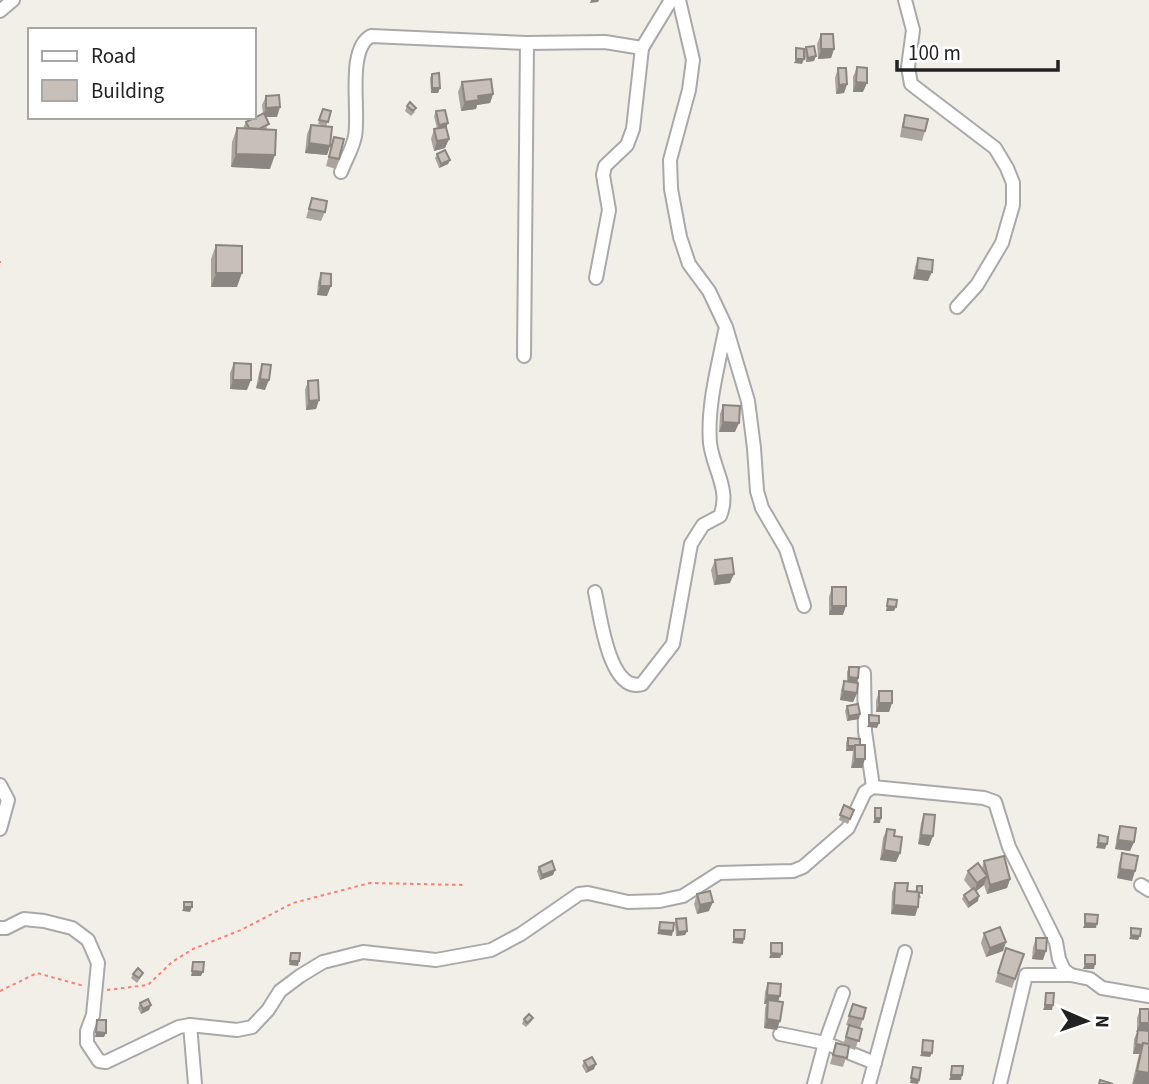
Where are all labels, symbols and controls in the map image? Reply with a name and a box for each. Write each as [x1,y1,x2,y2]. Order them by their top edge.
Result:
legend [28,28,256,119]
scale bar [897,28,1058,72]
text: 100 m [908,38,961,68]
text: Road [91,41,136,71]
text: Building [91,76,165,106]
north arrow [1051,986,1121,1056]
text: N [1088,1015,1115,1028]

